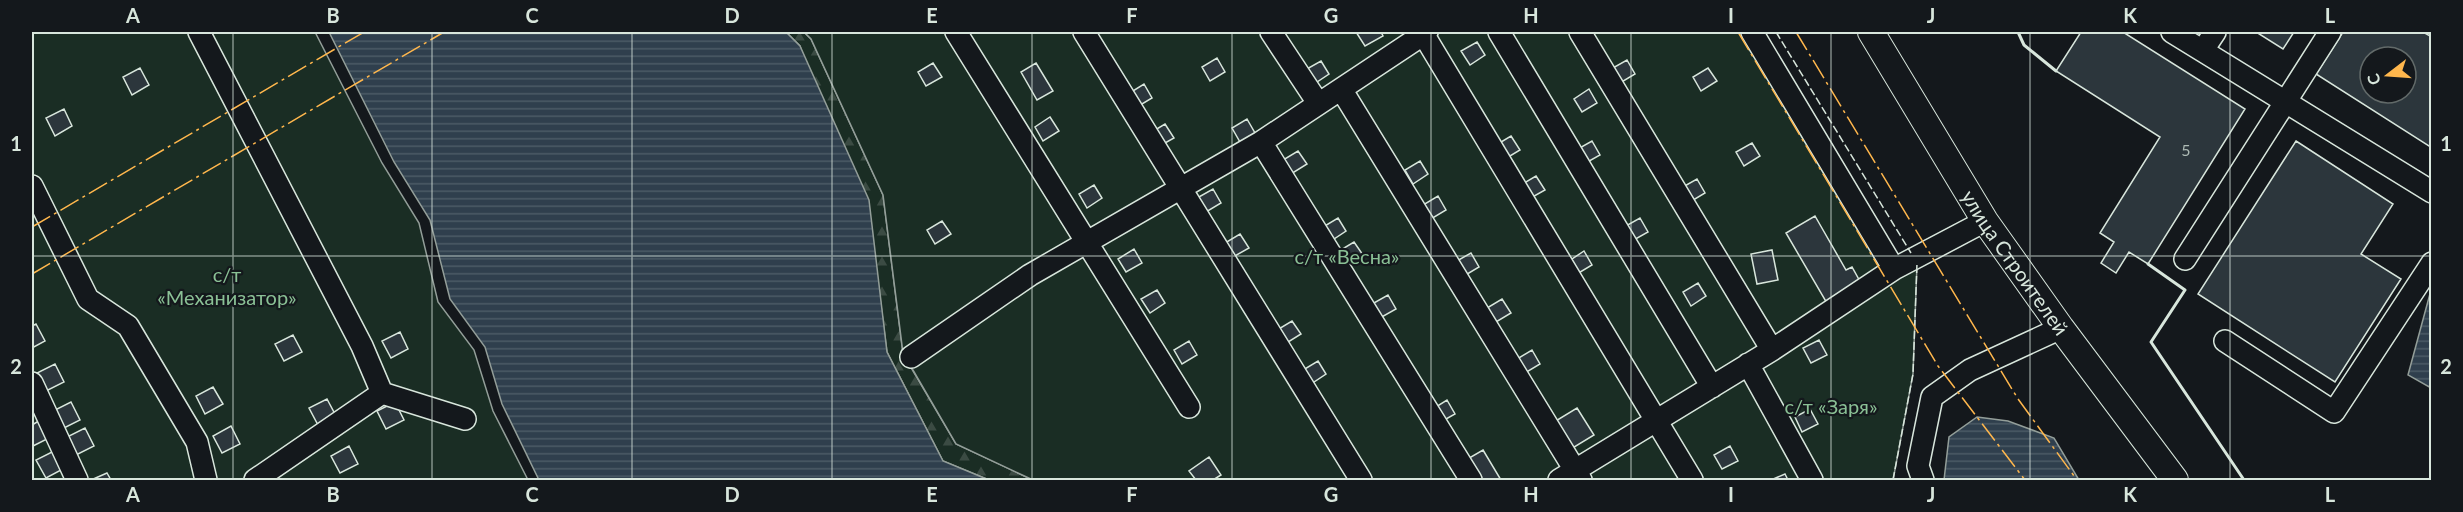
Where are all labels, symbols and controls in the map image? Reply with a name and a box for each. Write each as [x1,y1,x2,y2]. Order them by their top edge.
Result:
text: A [125,3,140,27]
text: B [326,3,340,27]
text: C [525,3,539,27]
text: D [724,3,740,27]
text: E [926,3,938,27]
text: F [1126,3,1138,27]
text: G [1324,3,1338,27]
text: H [1523,3,1539,27]
text: I [1728,3,1734,27]
text: J [1927,3,1935,27]
text: K [2123,3,2137,27]
text: L [2325,3,2336,27]
north arrow [2358,45,2418,105]
text: С [2362,71,2384,87]
text: 1 [10,131,22,155]
text: 1 [2440,131,2452,155]
house number: 5 [2181,140,2191,159]
street label: улица Строителей [1957,186,2074,339]
park label: с/т «Весна» [1295,244,1399,268]
park label: с/т «Механизатор» [157,262,297,309]
text: 2 [10,354,22,378]
text: 2 [2440,354,2452,378]
park label: с/т «Заря» [1784,394,1878,418]
text: A [125,482,140,506]
text: B [326,482,340,506]
text: C [525,482,539,506]
text: D [724,482,740,506]
text: E [926,482,938,506]
text: F [1126,482,1138,506]
text: G [1324,482,1338,506]
text: H [1523,482,1539,506]
text: I [1728,482,1734,506]
text: J [1927,482,1935,506]
text: K [2123,482,2137,506]
text: L [2325,482,2336,506]

